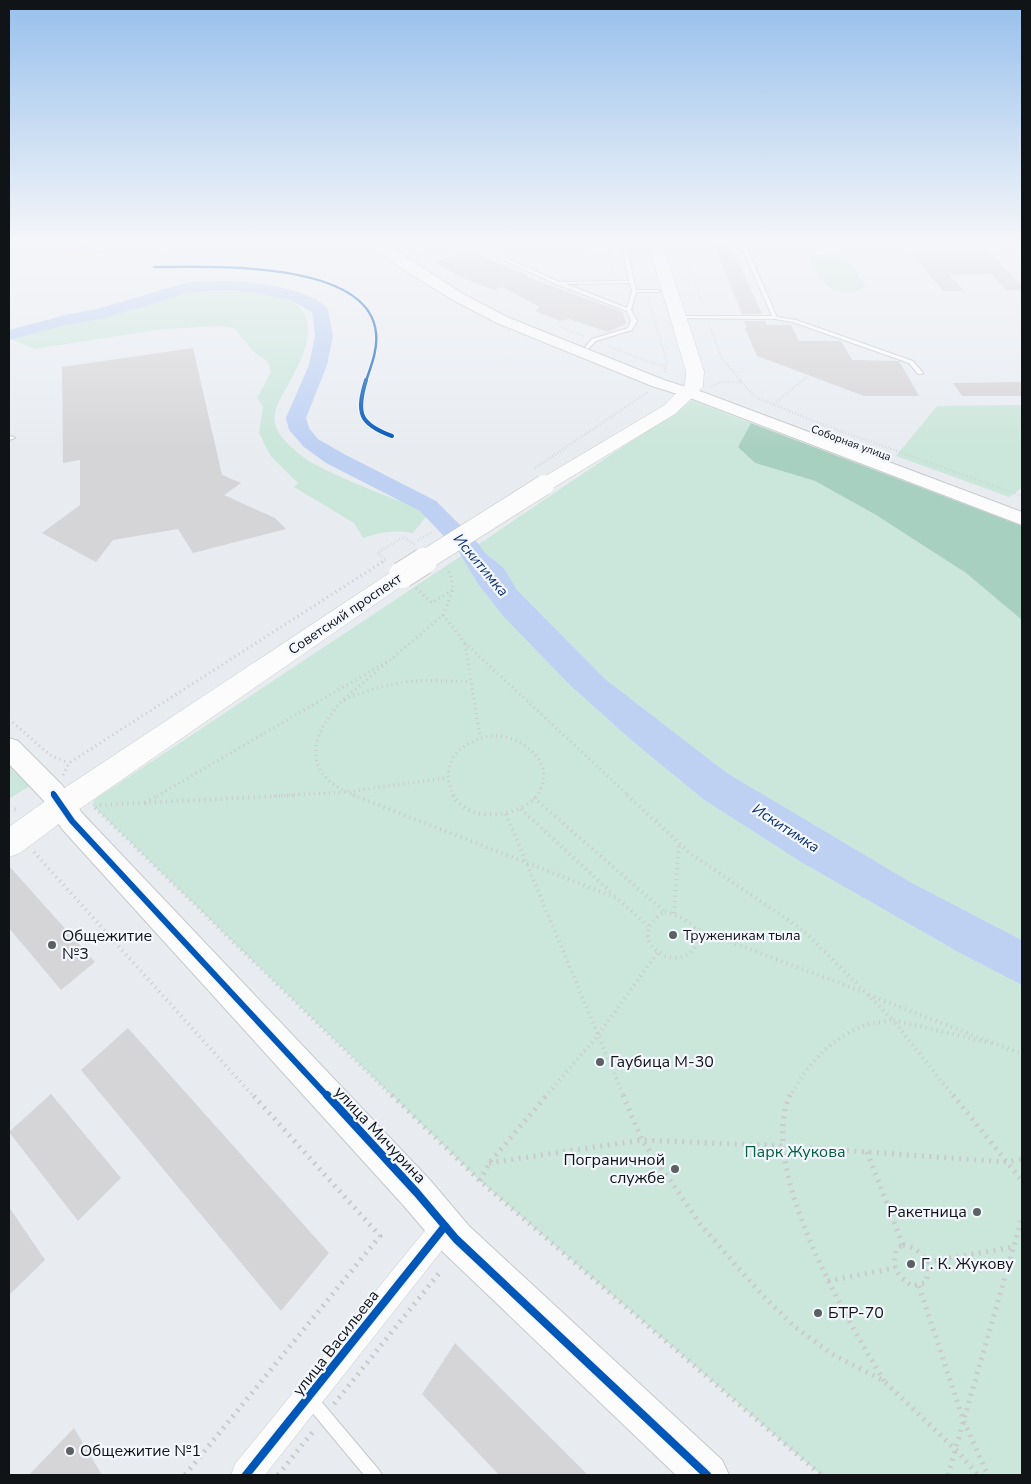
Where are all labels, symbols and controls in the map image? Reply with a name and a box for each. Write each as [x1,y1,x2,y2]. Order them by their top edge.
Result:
street label: Соборная улица [809,422,893,464]
water label: Искитимка [449,529,513,601]
street label: Советский проспект [285,569,406,659]
water label: Искитимка [749,799,823,857]
place label: Общежитие №3 [62,925,152,965]
place label: Труженикам тыла [683,926,801,945]
marker: Труженикам тыла [667,929,679,941]
marker: Общежитие №3 [46,939,58,951]
place label: Гаубица М-30 [610,1051,714,1073]
marker: Гаубица М-30 [594,1056,606,1068]
street label: улица Мичурина [329,1081,431,1189]
park label: Парк Жукова [744,1141,846,1163]
place label: Пограничной службе [563,1149,665,1189]
marker: Пограничной службе [669,1163,681,1175]
place label: Ракетница [887,1201,967,1223]
marker: Ракетница [971,1206,983,1218]
place label: Г. К. Жукову [921,1253,1014,1275]
marker: Г. К. Жукову [905,1258,917,1270]
street label: улица Васильева [288,1285,384,1401]
place label: БТР-70 [828,1302,884,1324]
marker: БТР-70 [812,1307,824,1319]
place label: Общежитие №1 [80,1440,201,1462]
marker: Общежитие №1 [64,1445,76,1457]

